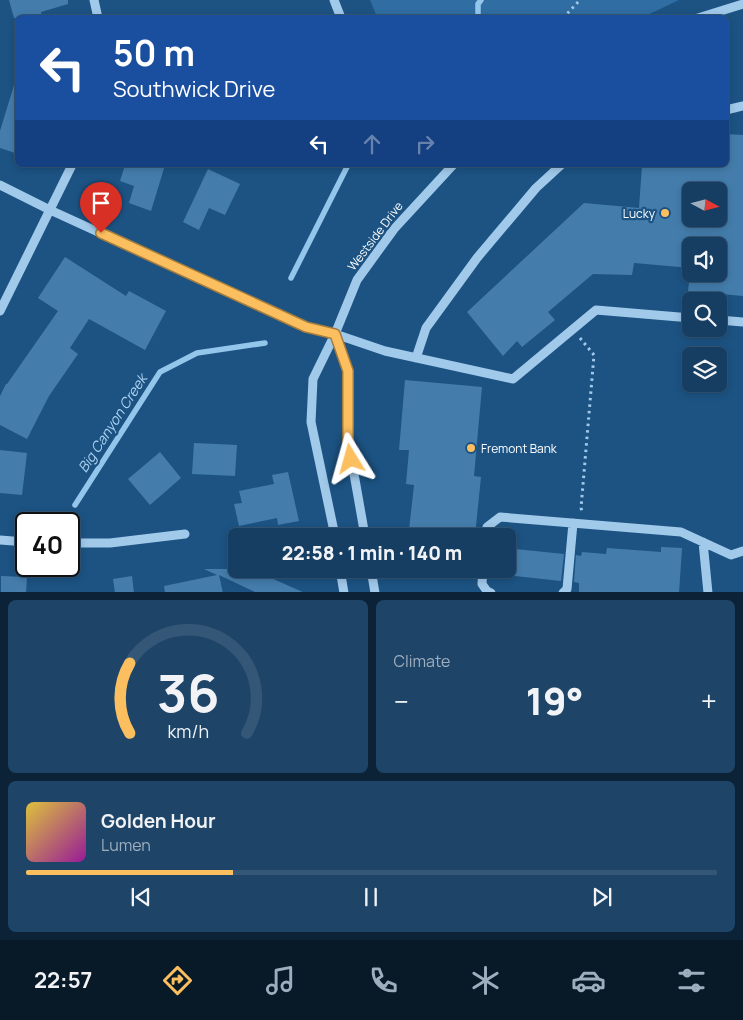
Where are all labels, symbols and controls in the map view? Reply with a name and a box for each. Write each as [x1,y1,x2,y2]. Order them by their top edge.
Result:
text: 50 m [113,29,195,77]
icon: left [30,35,95,100]
text: Southwick Drive [113,74,275,104]
icon: left [305,130,333,158]
icon: ahead [358,130,386,158]
icon: right [411,130,439,158]
pin [80,182,122,233]
north arrow [682,182,728,228]
map controls [682,182,727,392]
icon: arrive [87,189,115,217]
street label: Westside Drive [343,198,407,274]
place label: Lucky [623,205,656,222]
marker: Lucky [659,207,671,219]
button: sound [682,237,727,282]
button: search [682,292,727,337]
button: layers [682,347,727,392]
water label: Big Canyon Creek [73,369,152,476]
position arrow [324,432,376,484]
place label: Fremont Bank [481,440,558,457]
marker: Fremont Bank [465,442,477,454]
speed limit sign: 40 [15,512,80,577]
text: 22:58 · 1 min · 140 m [282,540,462,566]
text: Climate [394,650,450,672]
text: 36 [156,657,219,728]
text: 19° [526,674,584,726]
text: − [394,682,409,720]
text: + [701,682,717,720]
text: km/h [167,719,209,743]
text: Golden Hour [101,808,215,834]
text: Lumen [101,834,151,856]
icon: previous [127,883,155,911]
icon: pause [357,883,385,911]
icon: next [588,883,616,911]
icon: directions [160,963,195,998]
icon: music [263,963,298,998]
icon: phone [366,963,401,998]
icon: climate [468,963,503,998]
icon: car [571,963,606,998]
icon: filters [674,963,709,998]
text: 22:57 [34,965,92,995]

